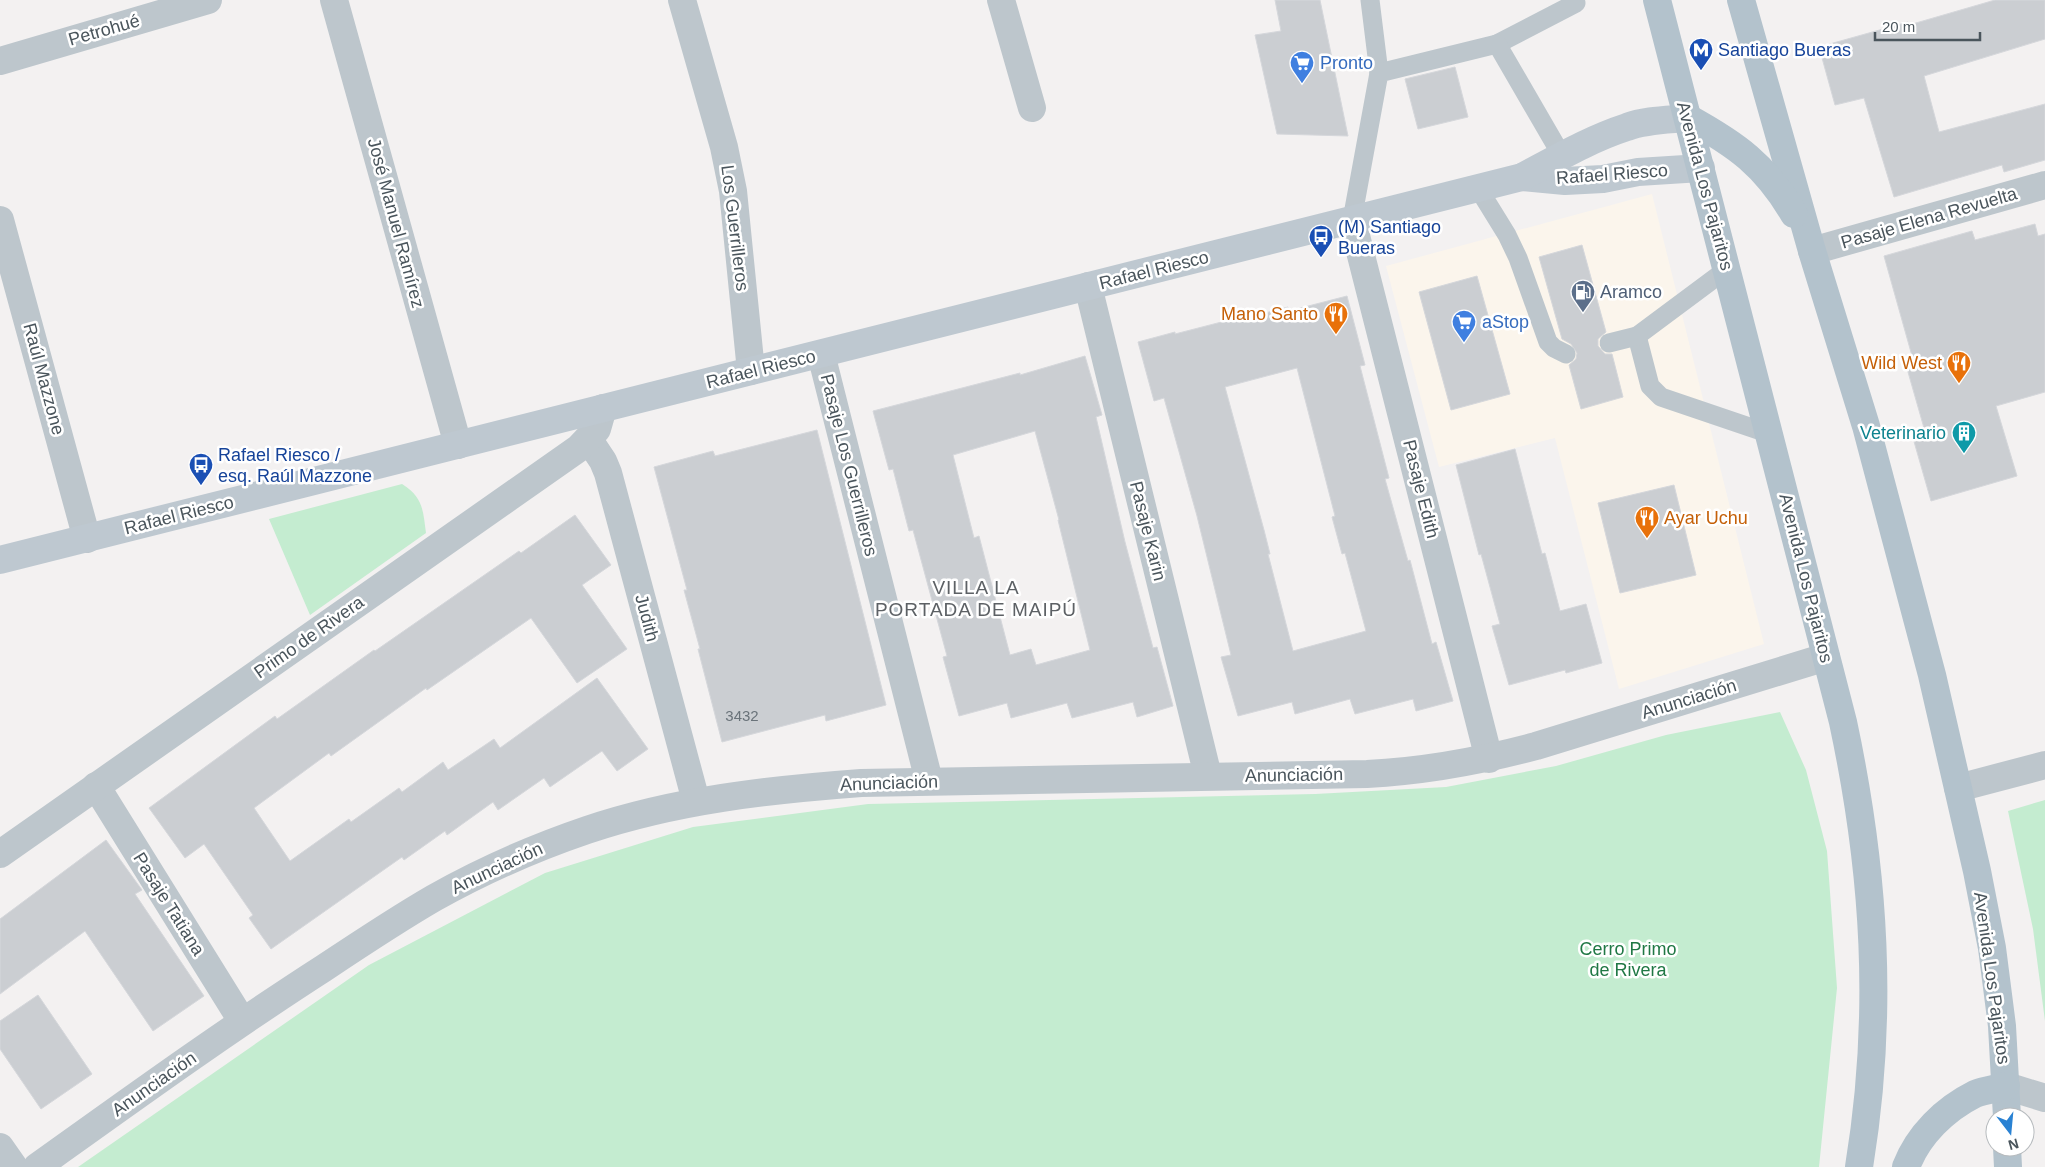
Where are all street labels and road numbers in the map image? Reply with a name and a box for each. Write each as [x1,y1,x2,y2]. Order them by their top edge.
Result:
street label: Petrohué [66,10,142,50]
street label: Avenida Los Pajaritos [1673,99,1737,273]
street label: José Manuel Ramírez [364,136,428,310]
street label: Rafael Riesco [1555,160,1669,188]
street label: Los Guerrilleros [717,164,753,292]
street label: Pasaje Elena Revuelta [1839,183,2020,253]
street label: Rafael Riesco [1097,247,1211,293]
street label: Raúl Mazzone [19,321,69,437]
street label: Rafael Riesco [704,346,818,392]
street label: Pasaje Los Guerrilleros [817,372,881,558]
street label: Pasaje Edith [1399,438,1443,540]
street label: Pasaje Karin [1126,479,1170,583]
street label: Avenida Los Pajaritos [1775,491,1837,665]
street label: Rafael Riesco [122,492,236,538]
street label: Primo de Rivera [250,591,368,682]
street label: Judith [631,592,663,644]
street label: Anunciación [1639,675,1739,723]
street label: Anunciación [1245,764,1343,786]
street label: Anunciación [840,771,938,795]
street label: Anunciación [448,838,546,898]
street label: Pasaje Tatiana [129,849,209,960]
street label: Avenida Los Pajaritos [1970,891,2014,1065]
street label: Anunciación [108,1048,200,1120]

